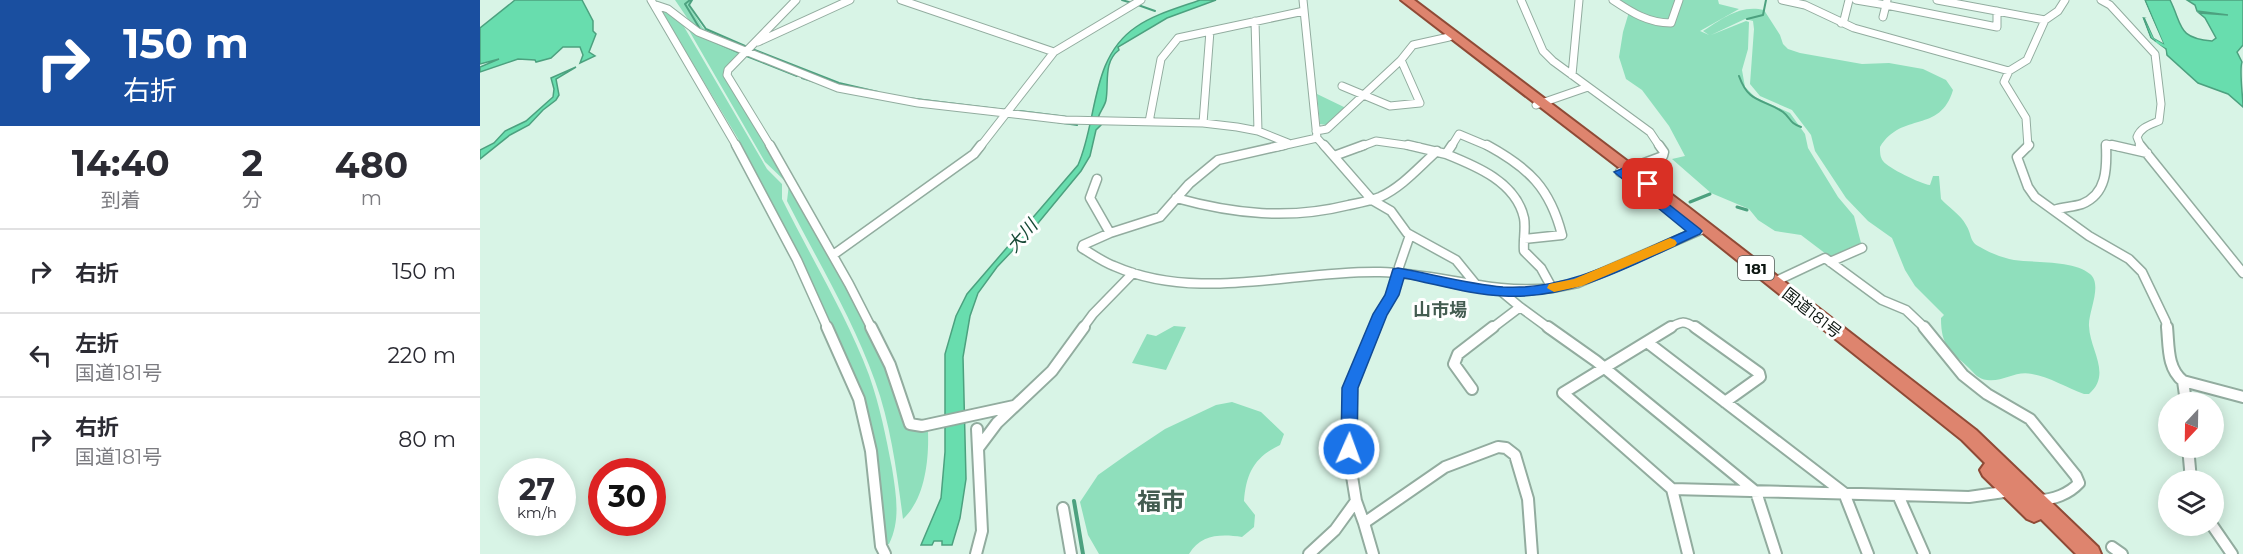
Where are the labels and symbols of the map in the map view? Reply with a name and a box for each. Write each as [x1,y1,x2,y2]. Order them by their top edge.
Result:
pin [1622,158,1673,209]
water label: 大川 [1002,214,1043,257]
road number: 181 [1738,256,1774,280]
street label: 国道181号 [1779,284,1845,342]
district label: 山市場 [1413,299,1467,321]
north arrow [2158,392,2224,458]
position arrow [1317,417,1381,481]
speed limit sign: 30 [588,458,666,536]
district label: 福市 [1137,487,1185,516]

